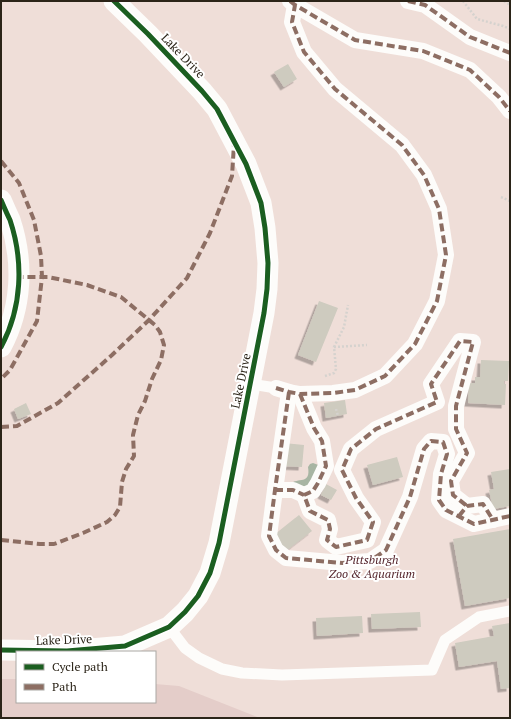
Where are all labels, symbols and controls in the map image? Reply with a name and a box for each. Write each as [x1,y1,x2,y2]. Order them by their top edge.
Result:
street label: Lake Drive [158,30,208,81]
street label: Lake Drive [227,352,254,410]
park label: Pittsburgh Zoo & Aquarium [329,552,415,581]
street label: Lake Drive [36,631,92,648]
legend [16,651,156,703]
text: Cycle path [52,659,108,674]
text: Path [52,679,77,694]

